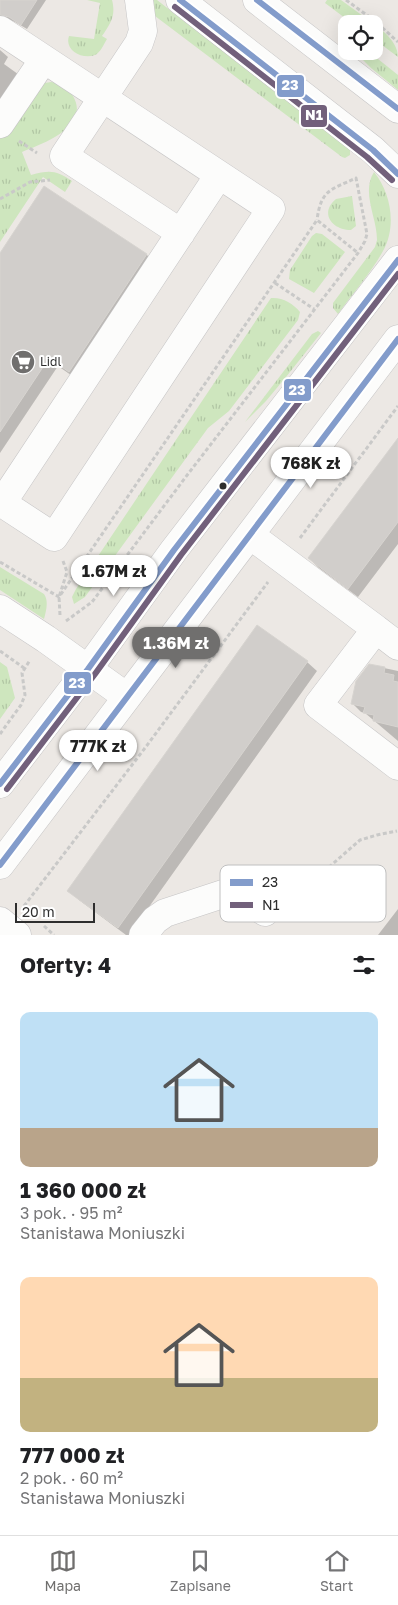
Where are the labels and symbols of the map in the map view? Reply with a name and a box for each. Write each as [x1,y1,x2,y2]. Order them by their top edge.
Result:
line badge: 23 [276,74,305,98]
text: 23 [281,76,299,93]
line badge: N1 [300,104,328,128]
text: N1 [305,106,323,123]
supermarket icon: Lidl [10,349,36,375]
place label: Lidl [40,354,61,369]
line badge: 23 [283,378,312,402]
text: 23 [288,381,306,398]
pin: 768K zł [265,446,357,489]
unlabelled marker [218,481,228,491]
pin: 1.67M zł [62,554,166,597]
pin: 1.36M zł [124,626,228,669]
line badge: 23 [63,671,92,695]
text: 23 [68,674,86,691]
pin: 777K zł [52,730,144,772]
legend [220,865,386,922]
text: 23 [262,873,278,890]
text: N1 [262,896,280,913]
scale bar [15,900,95,923]

